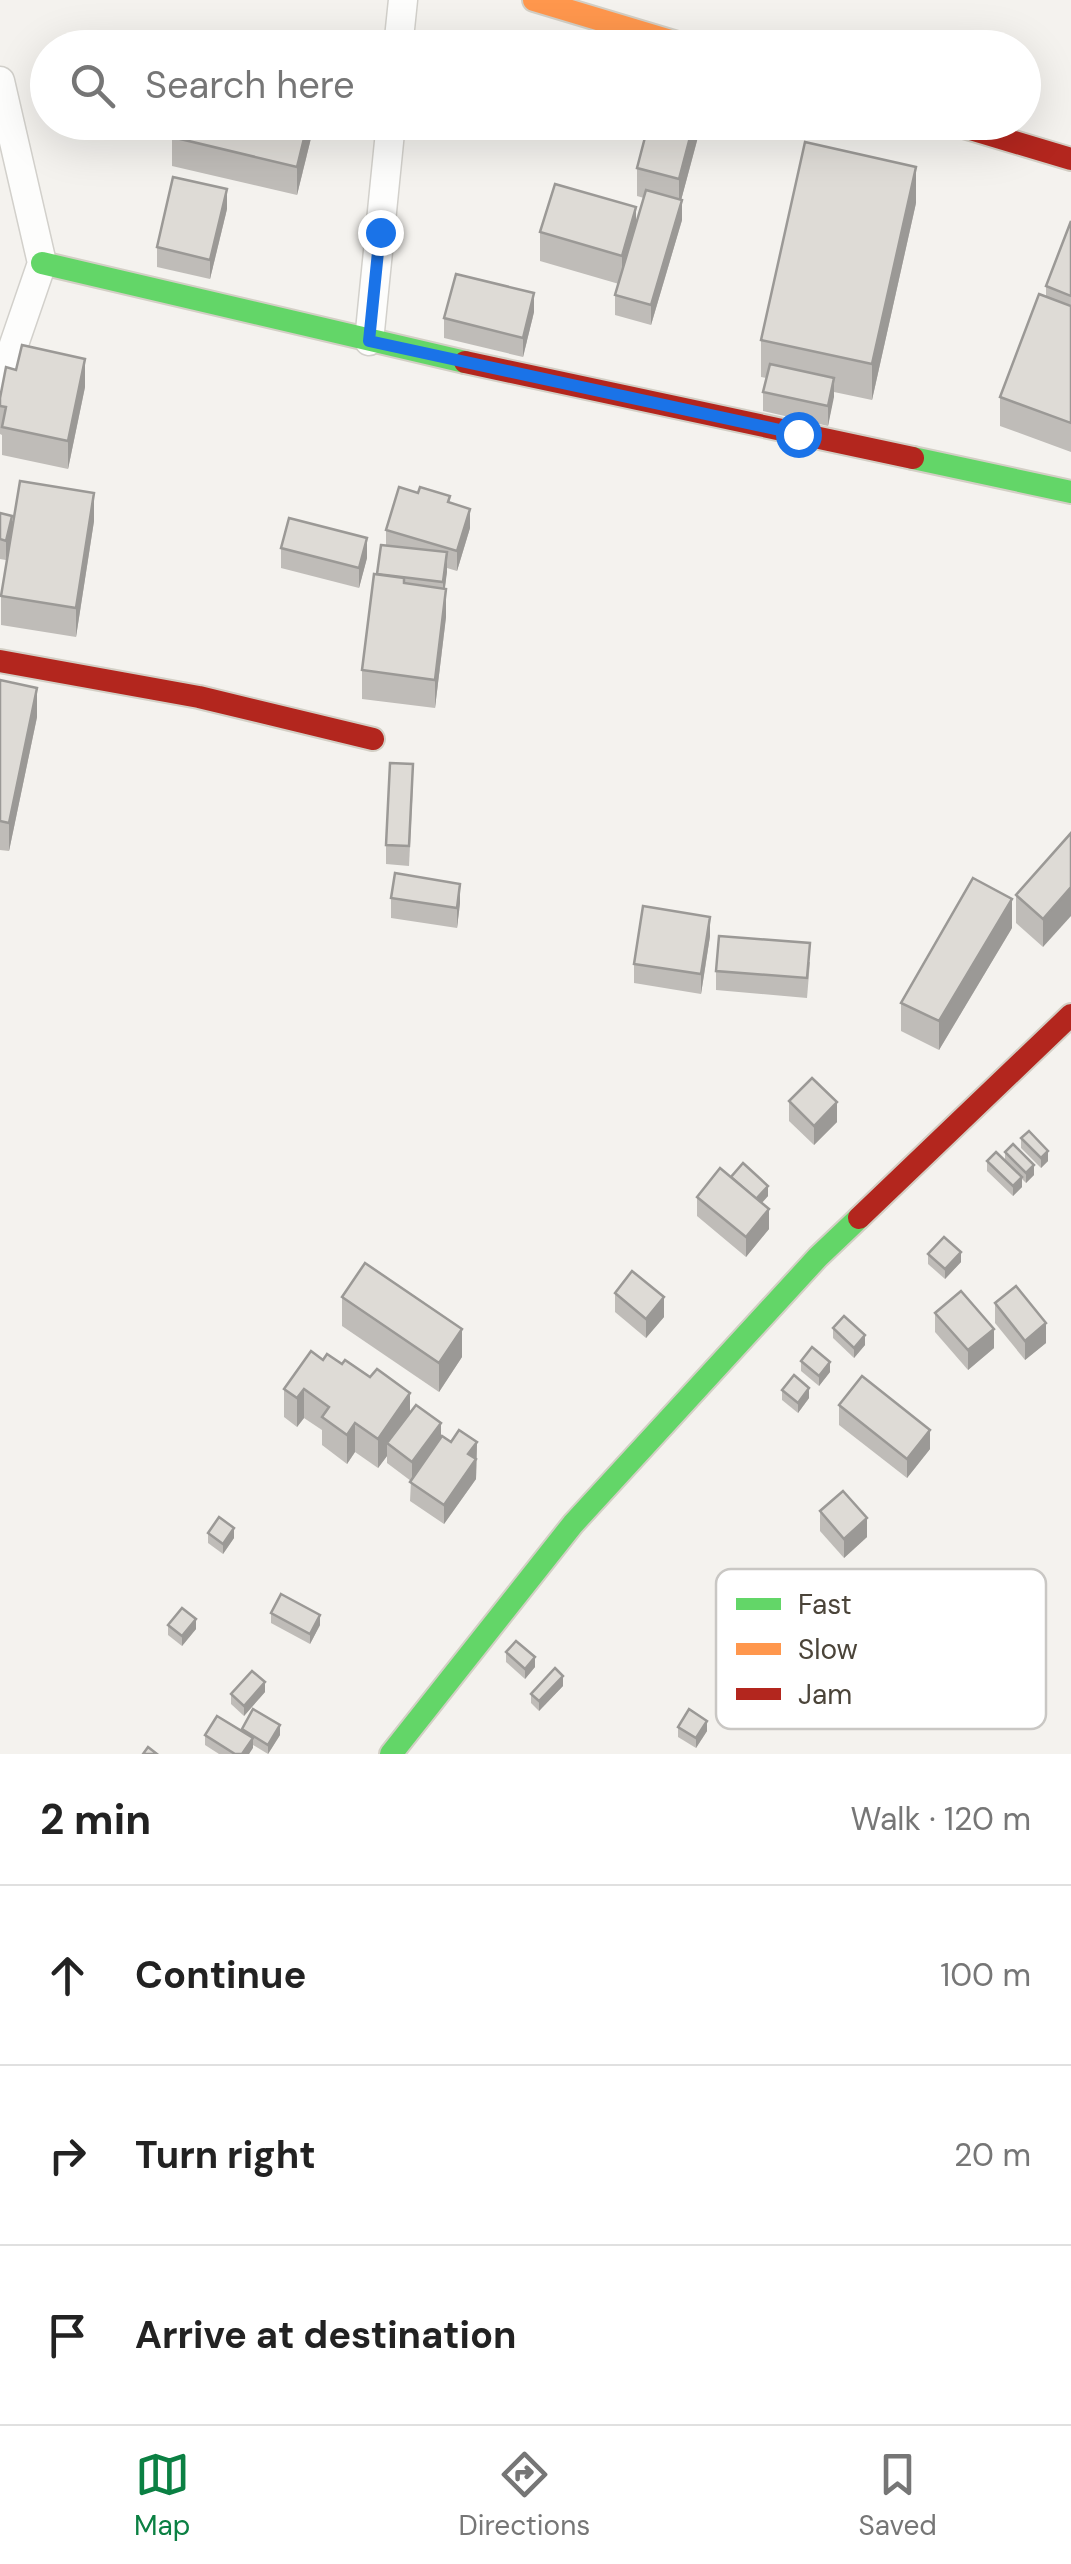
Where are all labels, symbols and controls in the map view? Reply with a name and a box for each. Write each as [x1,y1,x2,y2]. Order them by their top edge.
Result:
search box [30,30,1041,140]
icon: search [65,58,120,113]
text: Search here [145,60,355,110]
route end [358,210,404,256]
route start [776,412,822,458]
legend [716,1569,1046,1729]
text: Fast [798,1586,852,1623]
text: Slow [798,1631,858,1668]
text: Jam [798,1676,852,1713]
text: 2 min [40,1792,151,1847]
text: Walk · 120 m [851,1798,1031,1840]
icon: ahead [40,1948,95,2003]
text: Continue [135,1950,306,2000]
text: 100 m [940,1954,1031,1996]
icon: right [40,2128,95,2183]
text: Turn right [135,2130,316,2180]
text: 20 m [954,2134,1031,2176]
icon: arrive [40,2308,95,2363]
text: Arrive at destination [135,2310,517,2360]
tab: Map [134,2447,190,2544]
tab: Directions [459,2447,590,2544]
tab: Saved [858,2447,937,2544]

